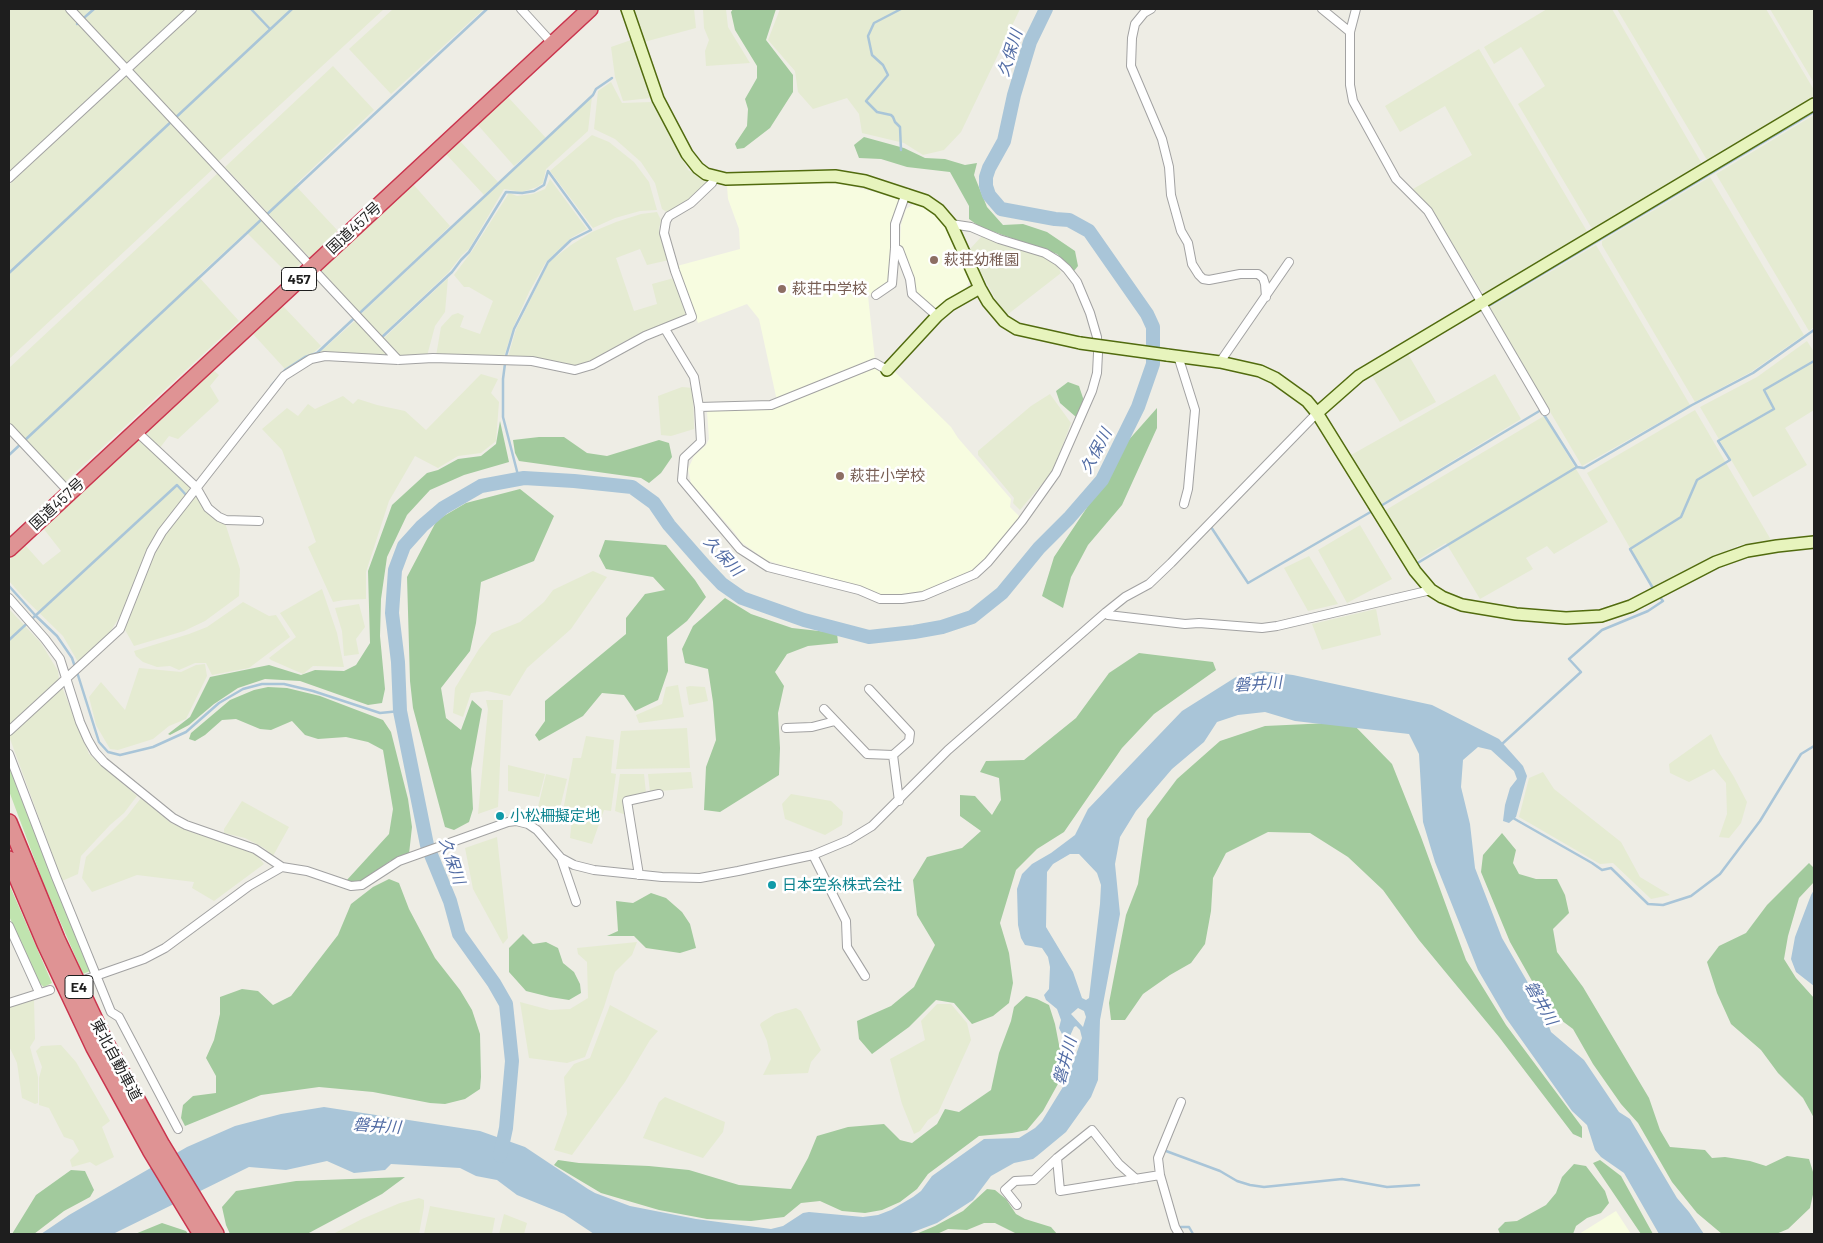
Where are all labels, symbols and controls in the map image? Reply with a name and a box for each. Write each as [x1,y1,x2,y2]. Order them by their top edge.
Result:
water label: 久保川 [994,27,1026,79]
street label: 国道457号 [323,198,385,258]
place label: 萩荘幼稚園 [944,251,1019,269]
marker: 萩荘幼稚園 [928,254,940,266]
road number: 457 [282,268,316,290]
place label: 萩荘中学校 [792,280,867,298]
marker: 萩荘中学校 [776,283,788,295]
water label: 久保川 [1076,425,1116,477]
place label: 萩荘小学校 [850,467,925,485]
marker: 萩荘小学校 [834,470,846,482]
street label: 国道457号 [26,474,88,534]
water label: 久保川 [700,532,746,580]
water label: 磐井川 [1233,673,1283,695]
place label: 小松柵擬定地 [510,807,600,825]
marker: 小松柵擬定地 [494,810,506,822]
water label: 久保川 [435,835,469,887]
place label: 日本空糸株式会社 [782,876,902,894]
marker: 日本空糸株式会社 [766,879,778,891]
road number: E4 [65,976,93,999]
water label: 磐井川 [1521,977,1561,1029]
street label: 東北自動車道 [87,1016,145,1104]
water label: 磐井川 [1050,1035,1080,1087]
water label: 磐井川 [352,1115,402,1137]

